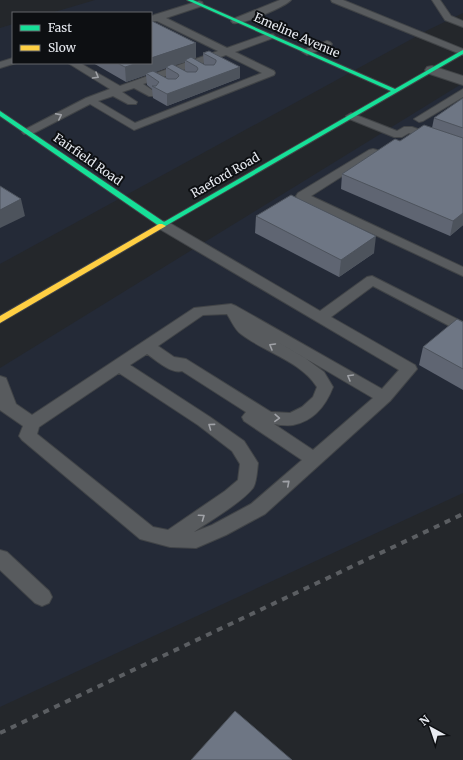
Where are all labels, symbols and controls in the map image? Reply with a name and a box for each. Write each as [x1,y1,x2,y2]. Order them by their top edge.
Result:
street label: Emeline Avenue [252,9,342,61]
legend [12,12,152,64]
text: Fast [48,20,72,35]
text: Slow [48,40,77,55]
one-way arrow [92,72,99,79]
one-way arrow [55,113,62,121]
street label: Fairfield Road [51,130,125,188]
street label: Raeford Road [188,149,262,201]
one-way arrow [269,344,277,351]
one-way arrow [347,375,355,382]
one-way arrow [274,414,280,422]
one-way arrow [208,423,215,431]
one-way arrow [282,480,290,487]
one-way arrow [197,515,204,522]
north arrow [411,708,451,748]
text: N [417,712,433,728]

